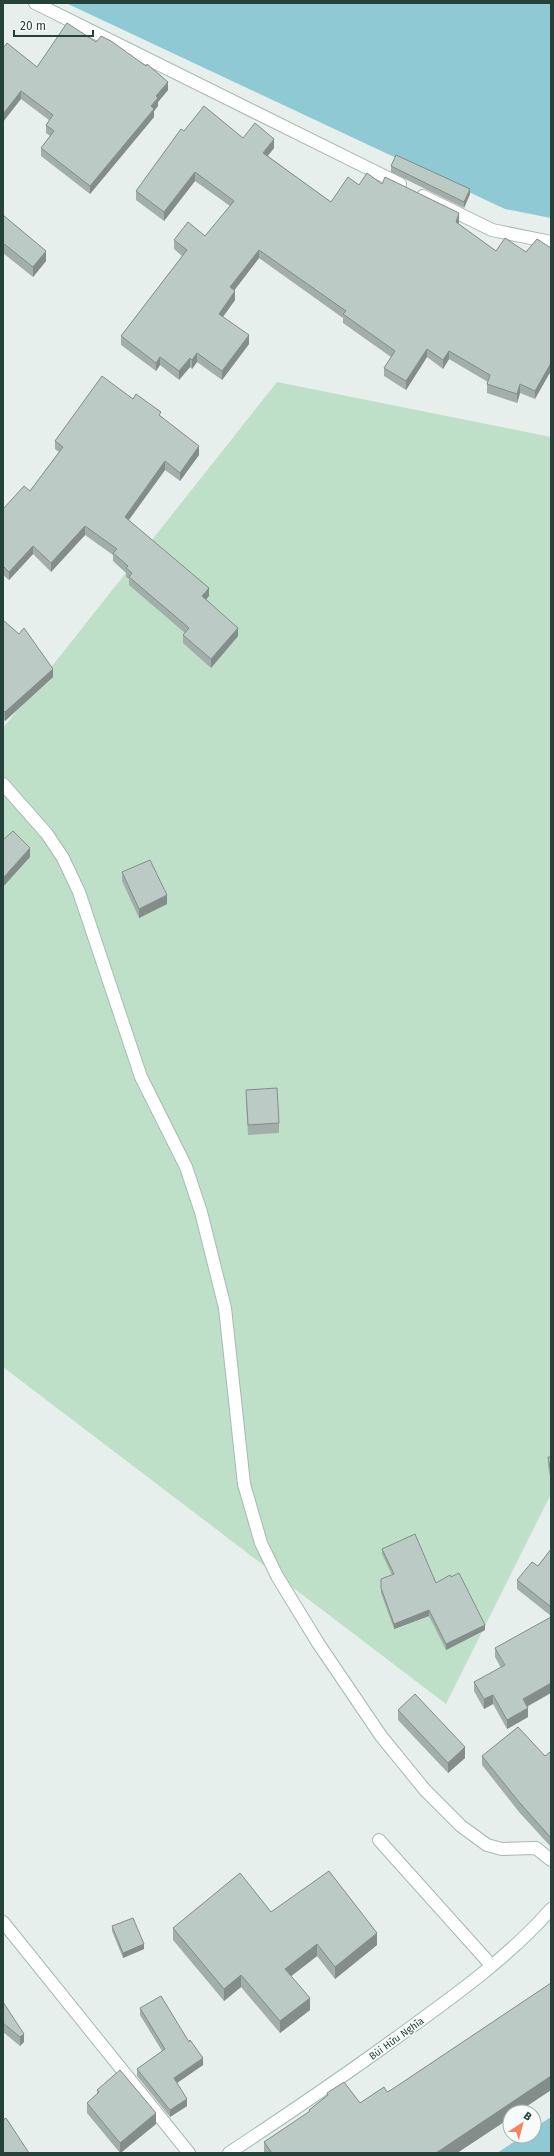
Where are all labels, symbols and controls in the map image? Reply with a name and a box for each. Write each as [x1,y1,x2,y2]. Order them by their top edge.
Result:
scale bar [14,12,93,38]
text: 20 m [20,19,46,33]
street label: Bùi Hữu Nghĩa [366,2014,426,2063]
north arrow [502,2104,542,2144]
text: B [521,2109,534,2124]

